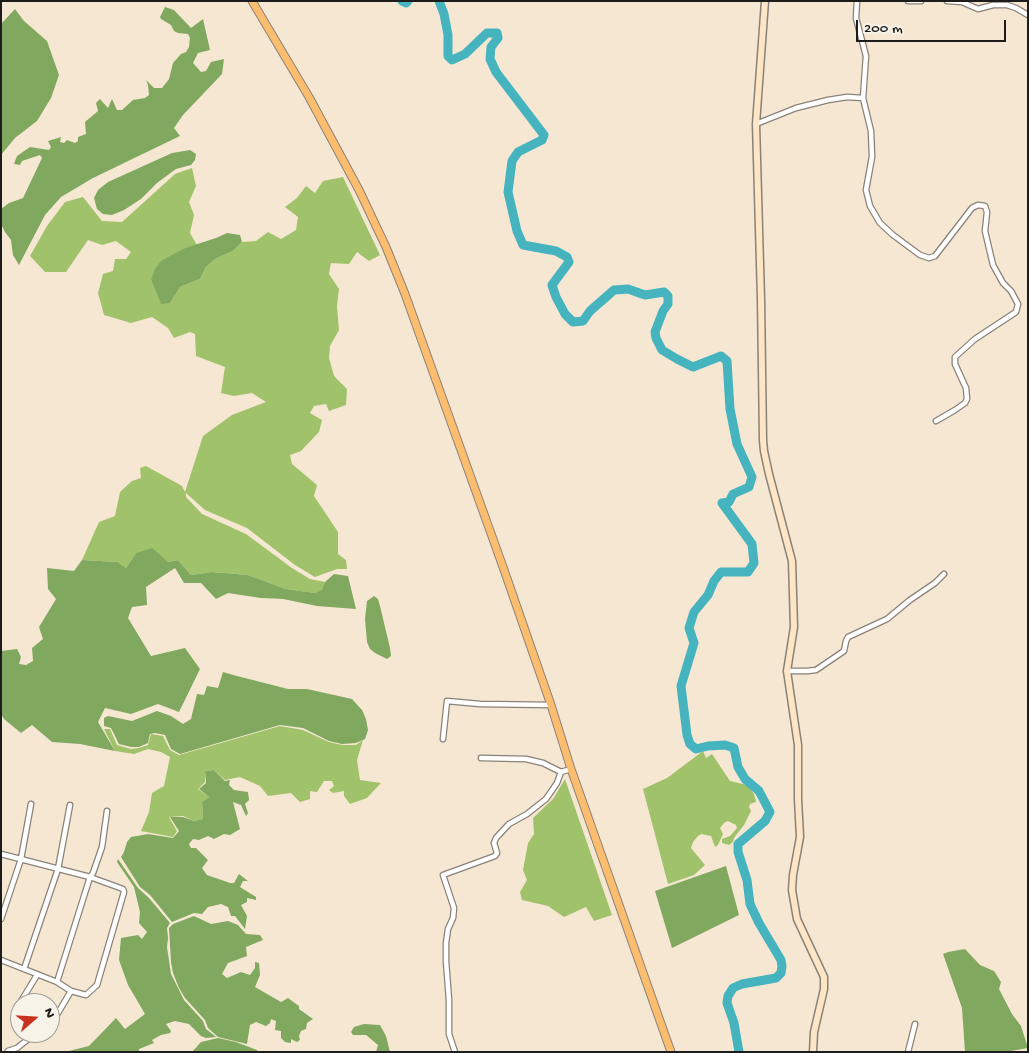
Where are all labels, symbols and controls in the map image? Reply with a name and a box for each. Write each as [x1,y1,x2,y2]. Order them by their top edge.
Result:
scale bar [859,10,1009,42]
text: 200 m [864,20,903,38]
north arrow [10,993,60,1043]
text: N [39,1006,58,1020]

